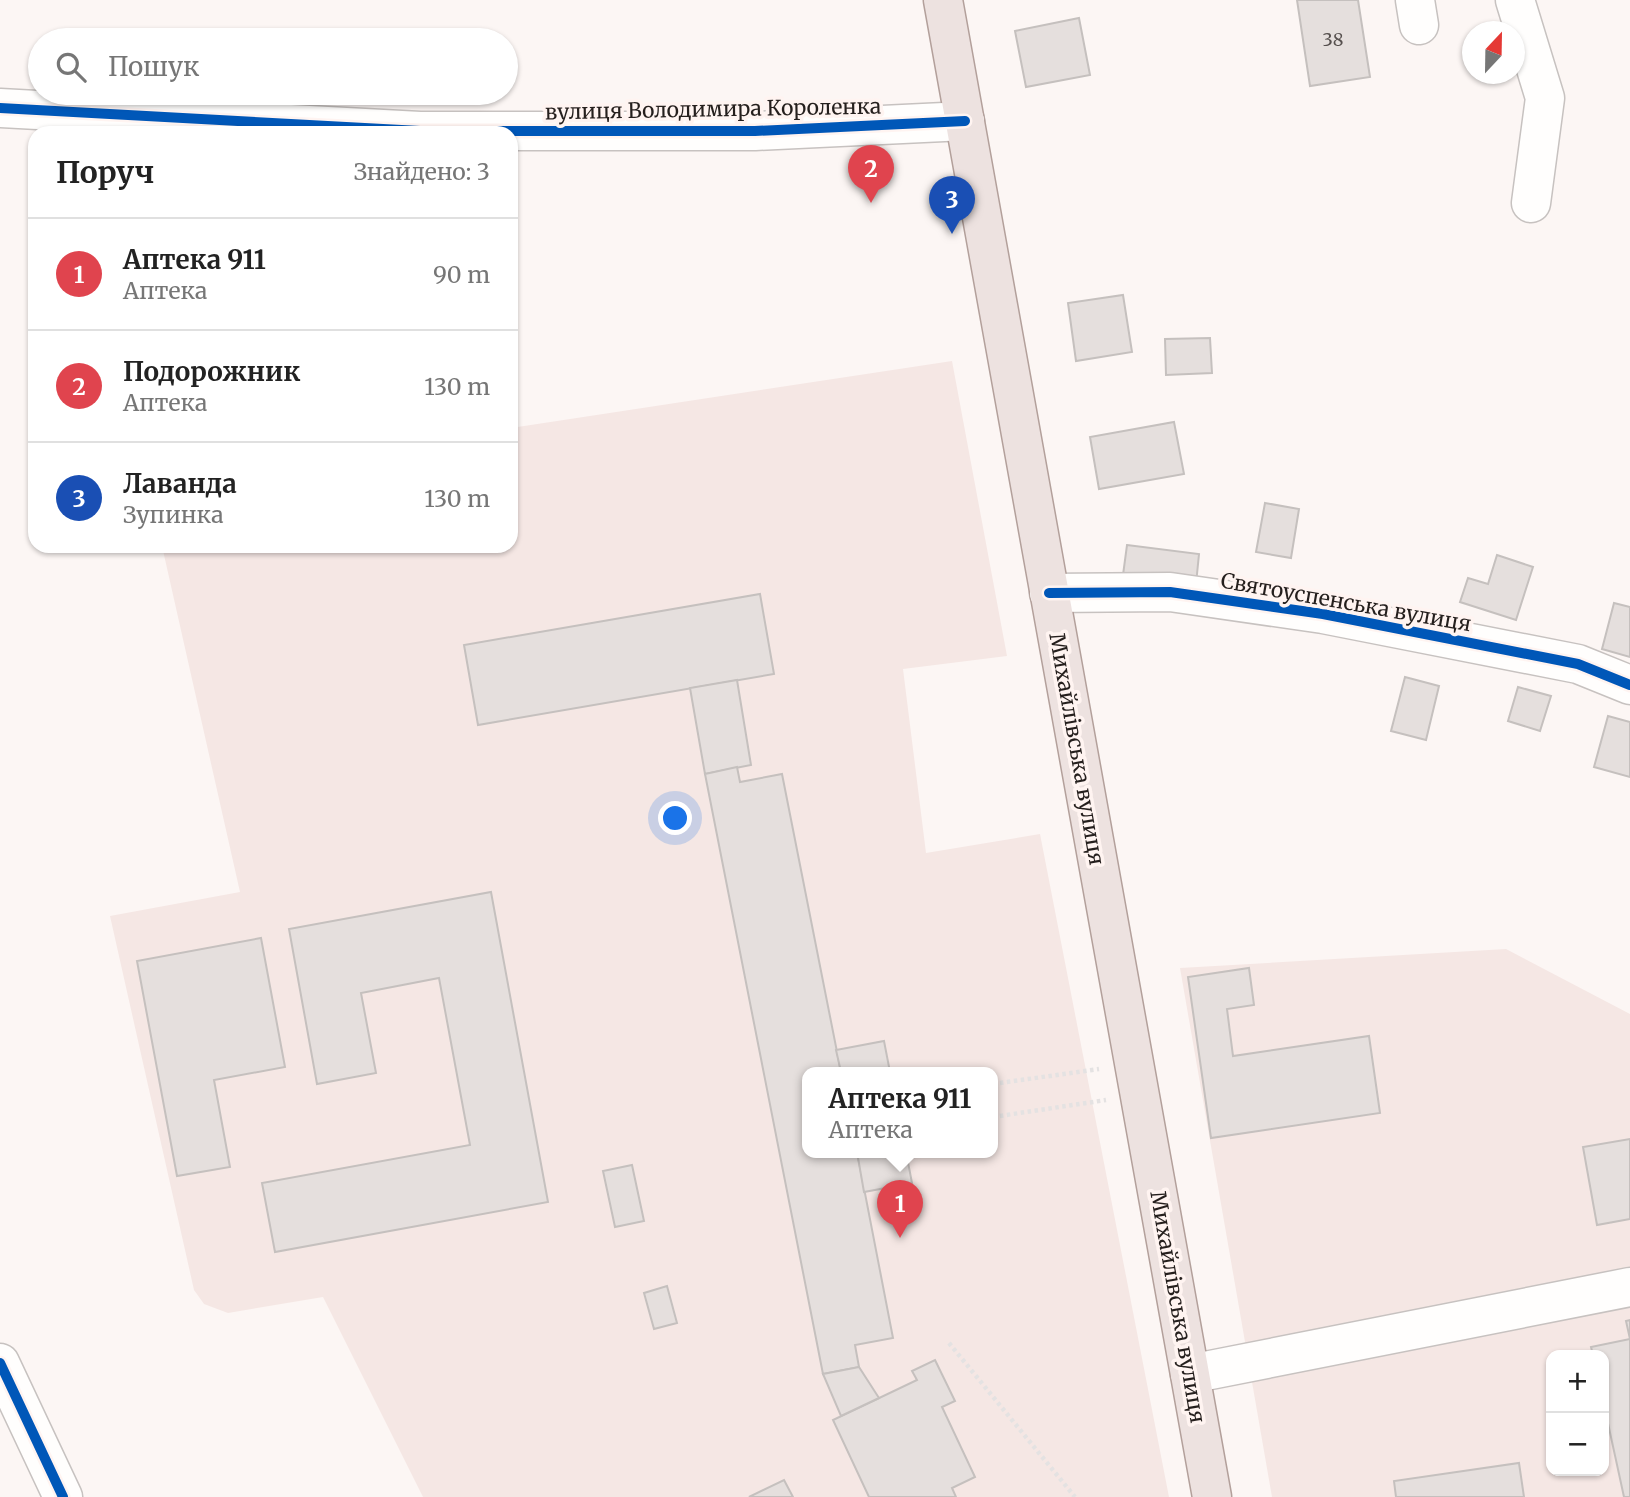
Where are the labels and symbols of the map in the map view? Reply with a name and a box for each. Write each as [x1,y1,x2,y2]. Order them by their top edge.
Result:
north arrow [1462,21,1525,84]
house number: 38 [1323,28,1343,51]
street label: вулиця Володимира Короленка [545,93,881,125]
pin: 2 [848,145,894,203]
pin: 3 [929,176,975,234]
street label: Святоуспенська вулиця [1219,567,1473,637]
street label: Михайлівська вулиця [1043,631,1111,867]
your location [658,801,692,835]
pin: 1 [877,1180,923,1238]
street label: Михайлівська вулиця [1144,1189,1212,1425]

